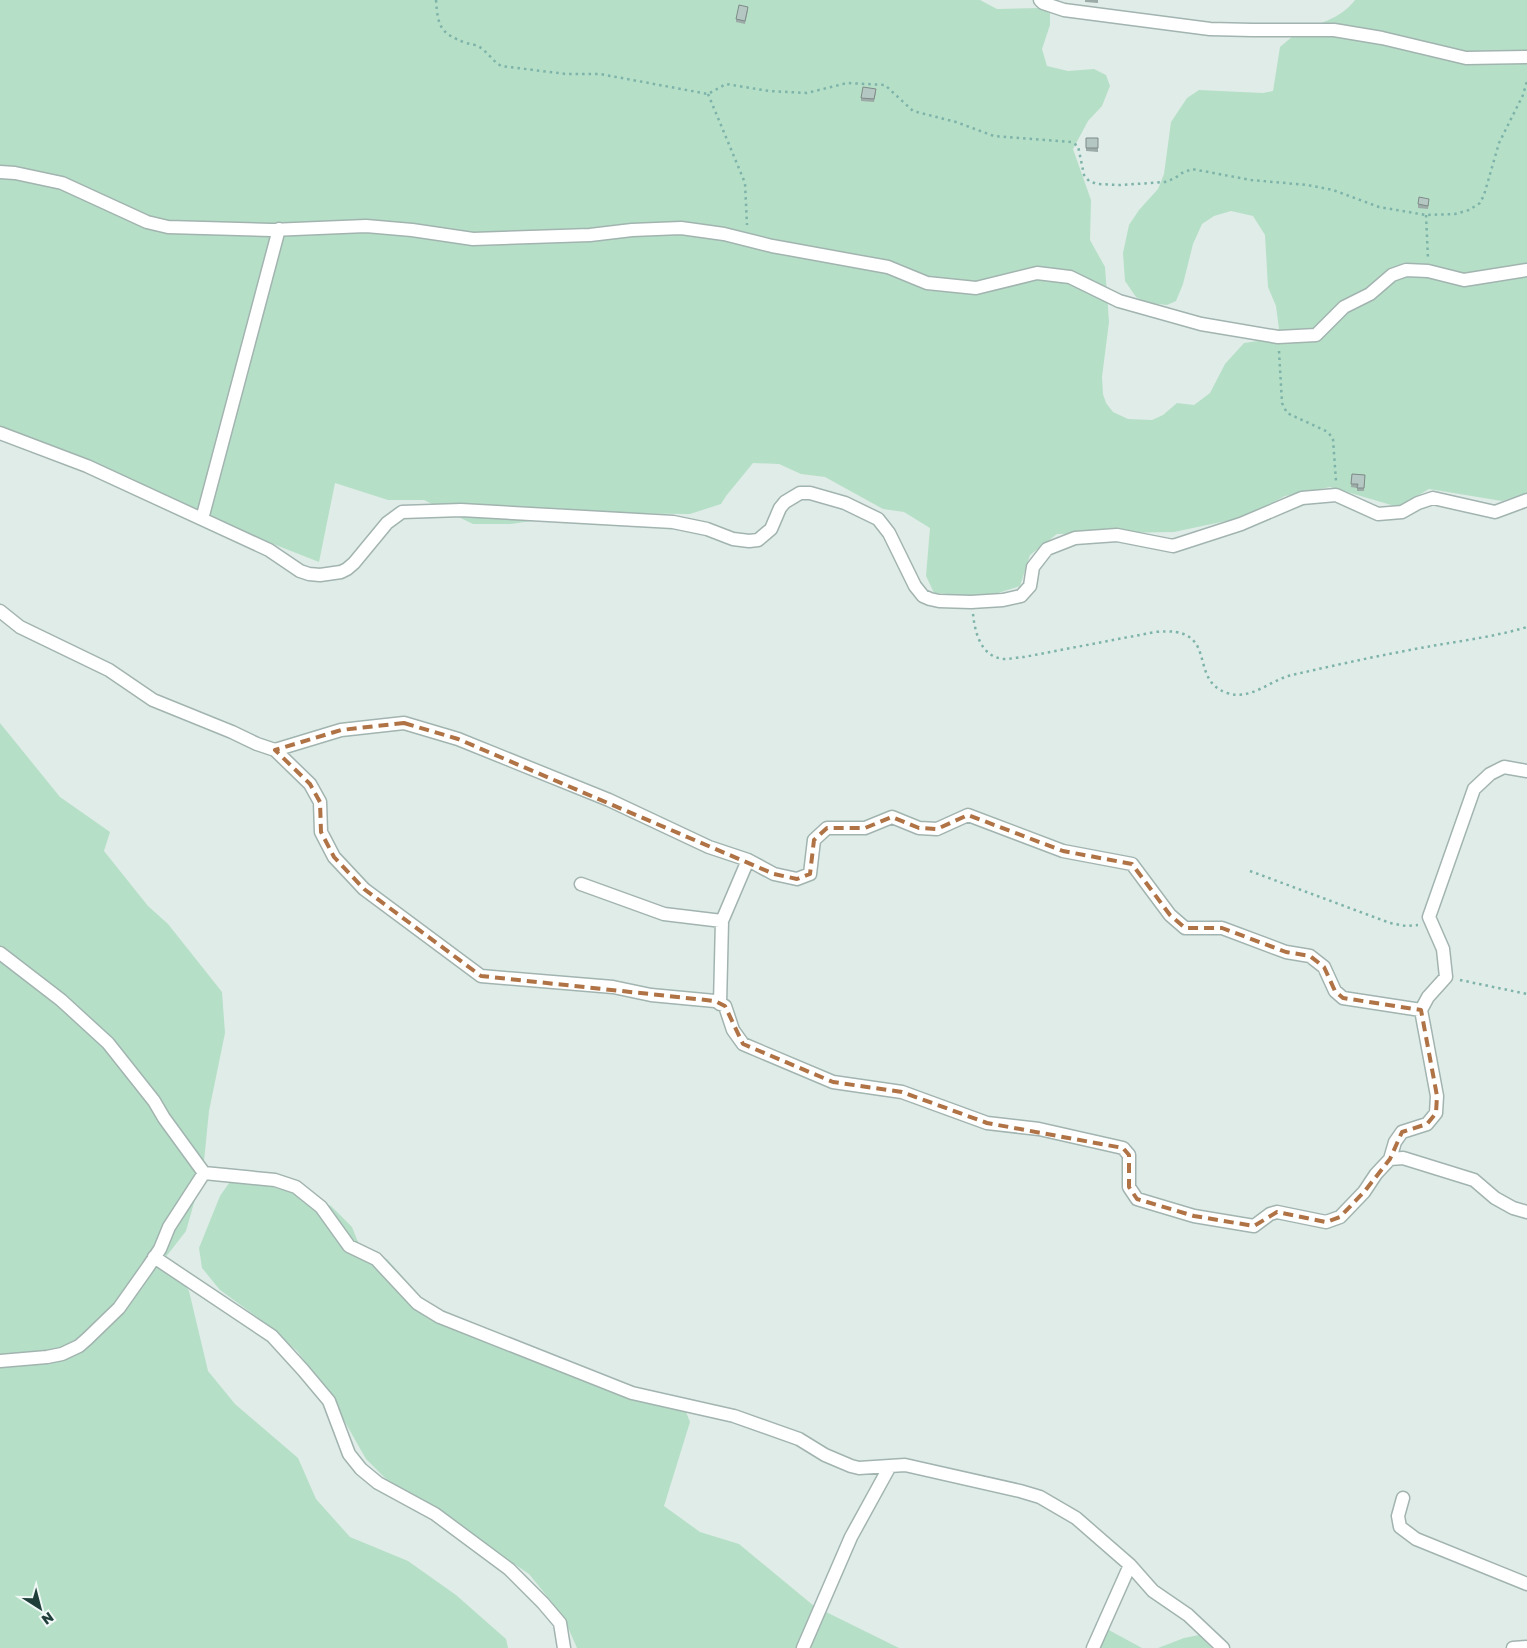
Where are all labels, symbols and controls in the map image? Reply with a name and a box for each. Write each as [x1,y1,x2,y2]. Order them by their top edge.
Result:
north arrow [15,1583,65,1633]
text: N [39,1609,57,1629]

